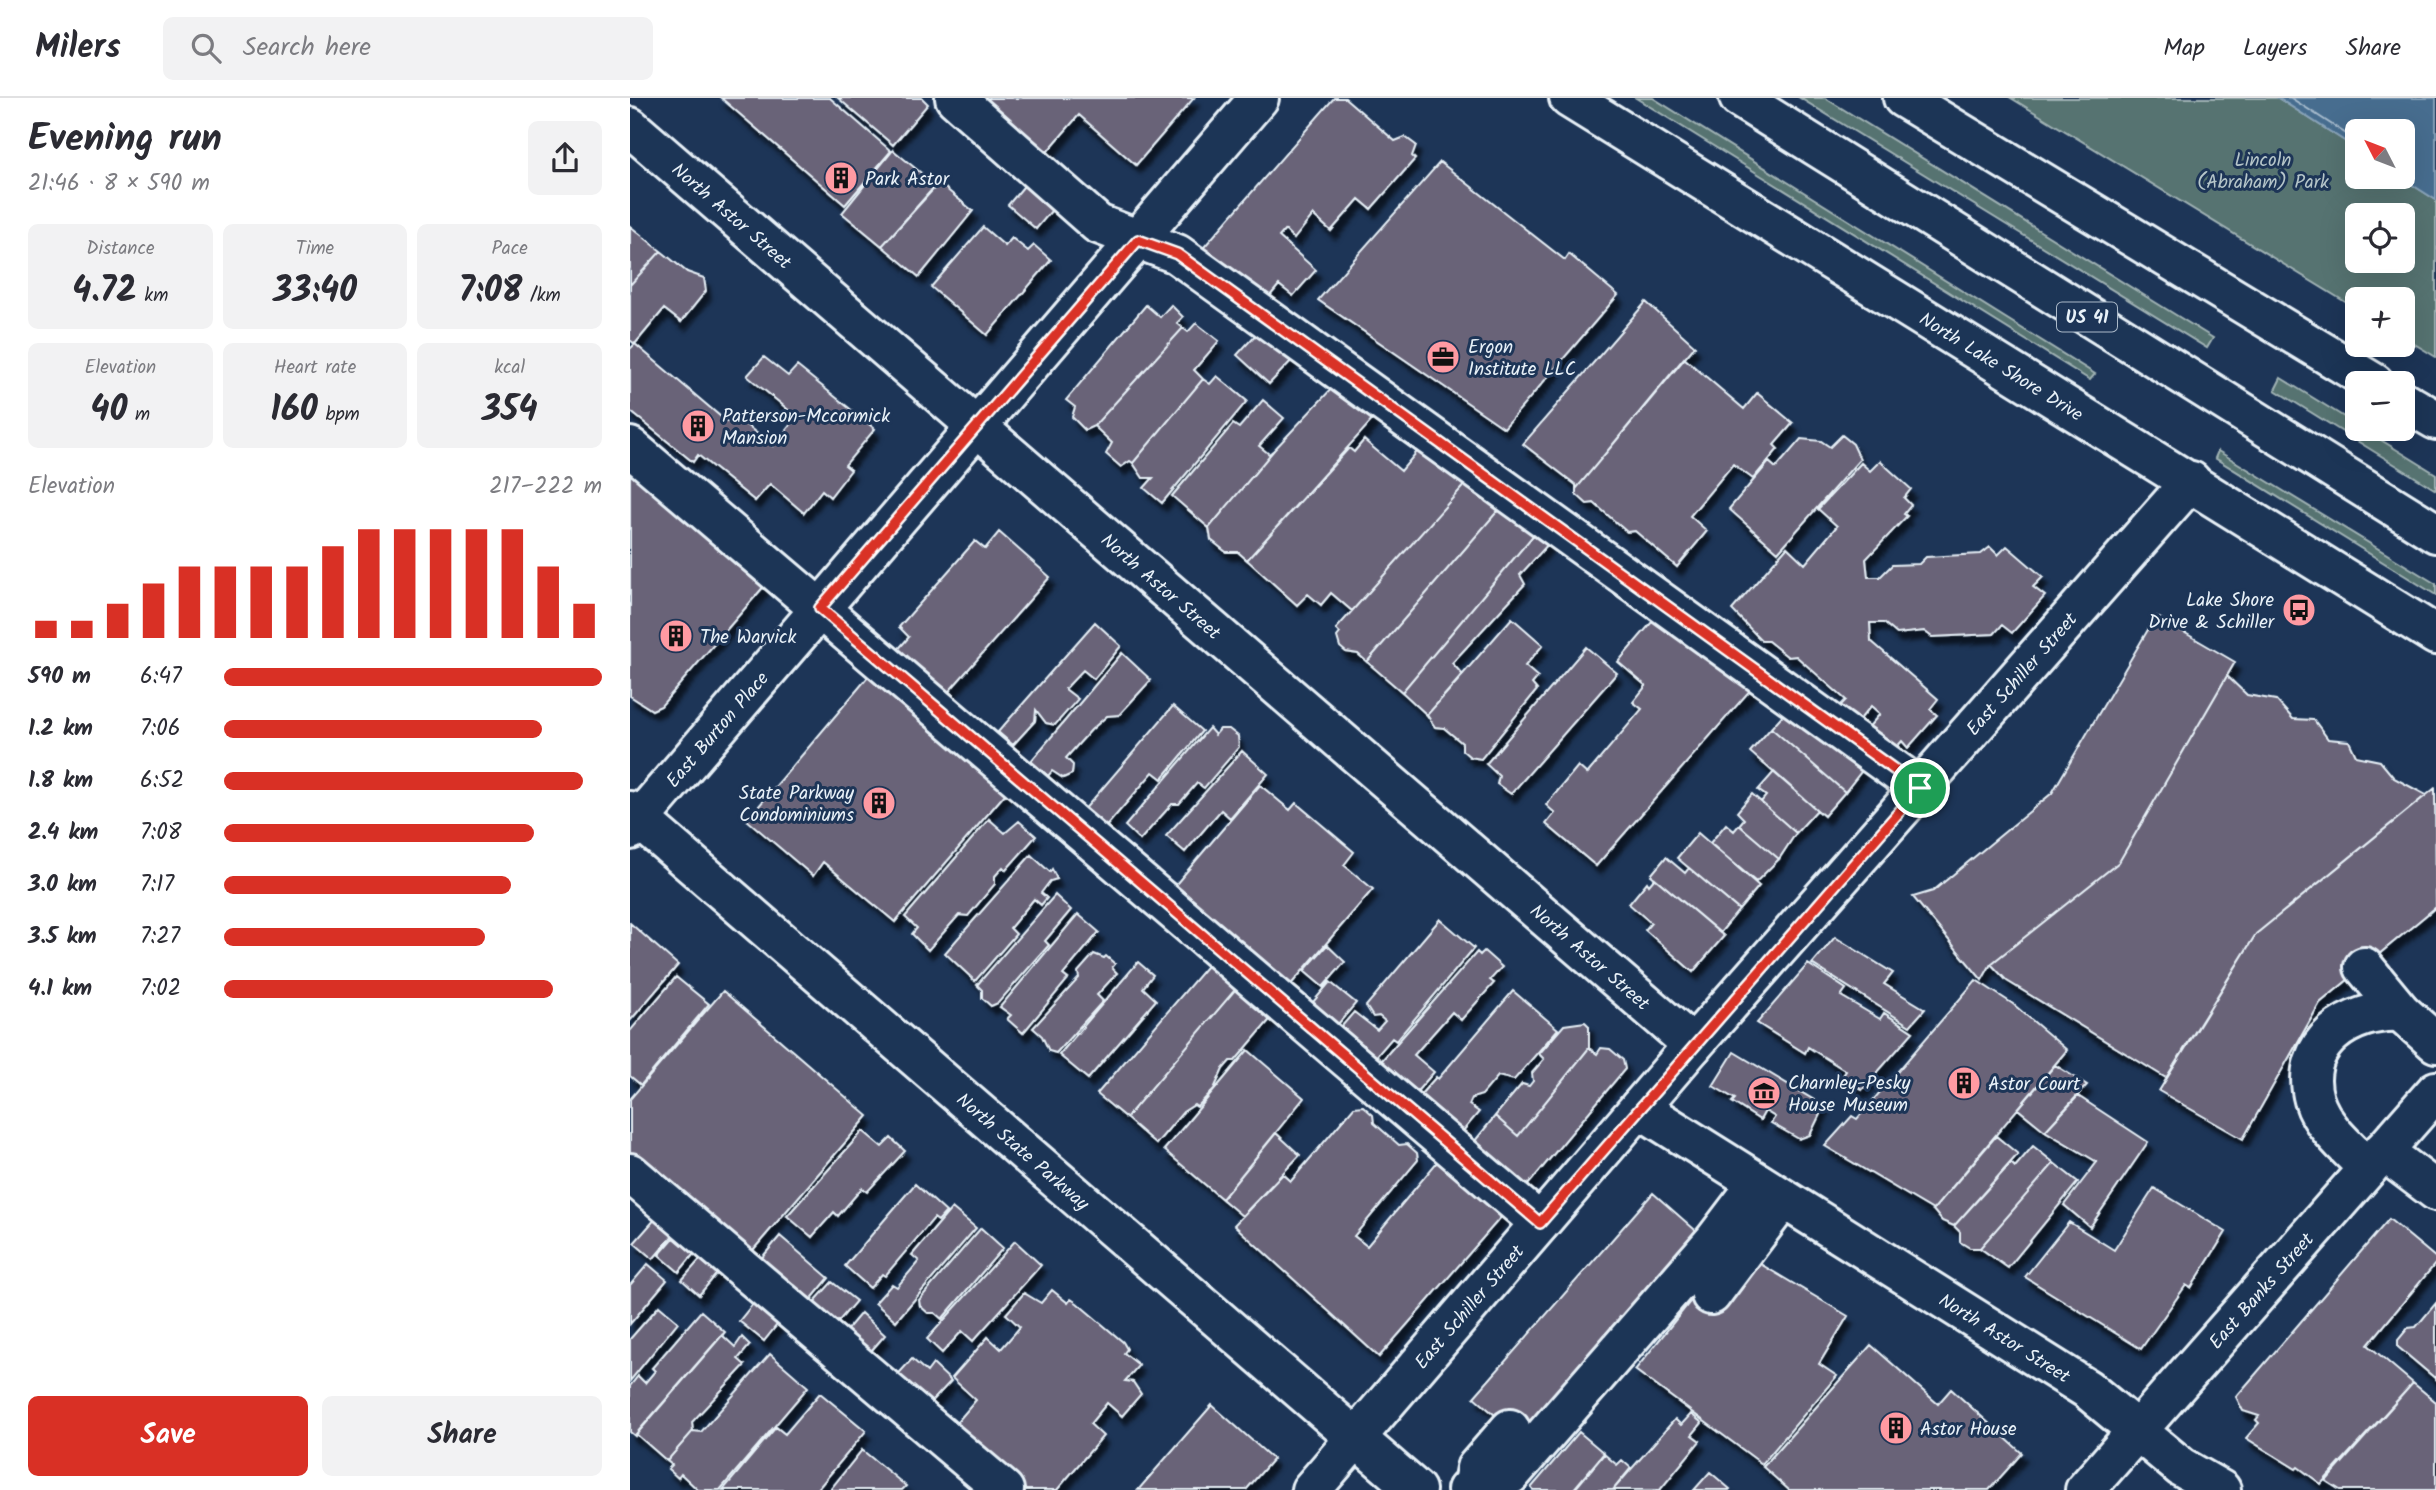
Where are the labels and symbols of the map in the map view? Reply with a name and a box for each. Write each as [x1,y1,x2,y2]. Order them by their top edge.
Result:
north arrow [2345,119,2415,189]
park label: Lincoln (Abraham) Park [2197,146,2329,198]
street label: North Astor Street [664,156,798,278]
building icon: Park Astor [822,159,860,197]
place label: Park Astor [865,165,951,195]
road number: US 41 [2057,302,2117,331]
street label: North Lake Shore Drive [1913,305,2089,430]
place label: Ergon Institute LLC [1468,333,1576,385]
office icon: Ergon Institute LLC [1424,338,1462,376]
place label: Patterson-Mccormick Mansion [722,402,890,454]
building icon: Patterson-Mccormick Mansion [679,407,717,445]
street label: North Astor Street [1093,527,1227,648]
place label: Lake Shore Drive & Schiller [2148,586,2276,638]
bus stop icon: Lake Shore Drive & Schiller [2280,591,2318,629]
street label: East Schiller Street [1959,606,2086,743]
building icon: The Warvick [657,617,695,655]
place label: The Warvick [700,623,797,653]
street label: East Burton Place [659,665,777,795]
pin [1890,758,1950,818]
place label: State Parkway Condominiums [739,779,855,831]
building icon: State Parkway Condominiums [860,784,898,822]
street label: North Astor Street [1522,897,1656,1019]
building icon: Astor Court [1945,1064,1983,1102]
place label: Charnley-Pesky House Museum [1788,1069,1912,1121]
place label: Astor Court [1988,1070,2081,1100]
museum icon: Charnley-Pesky House Museum [1745,1074,1783,1112]
street label: North State Parkway [949,1086,1096,1219]
street label: East Banks Street [2202,1226,2322,1357]
street label: East Schiller Street [1408,1238,1533,1377]
street label: North Astor Street [1932,1286,2076,1392]
building icon: Astor House [1877,1409,1915,1447]
place label: Astor House [1920,1415,2017,1445]

